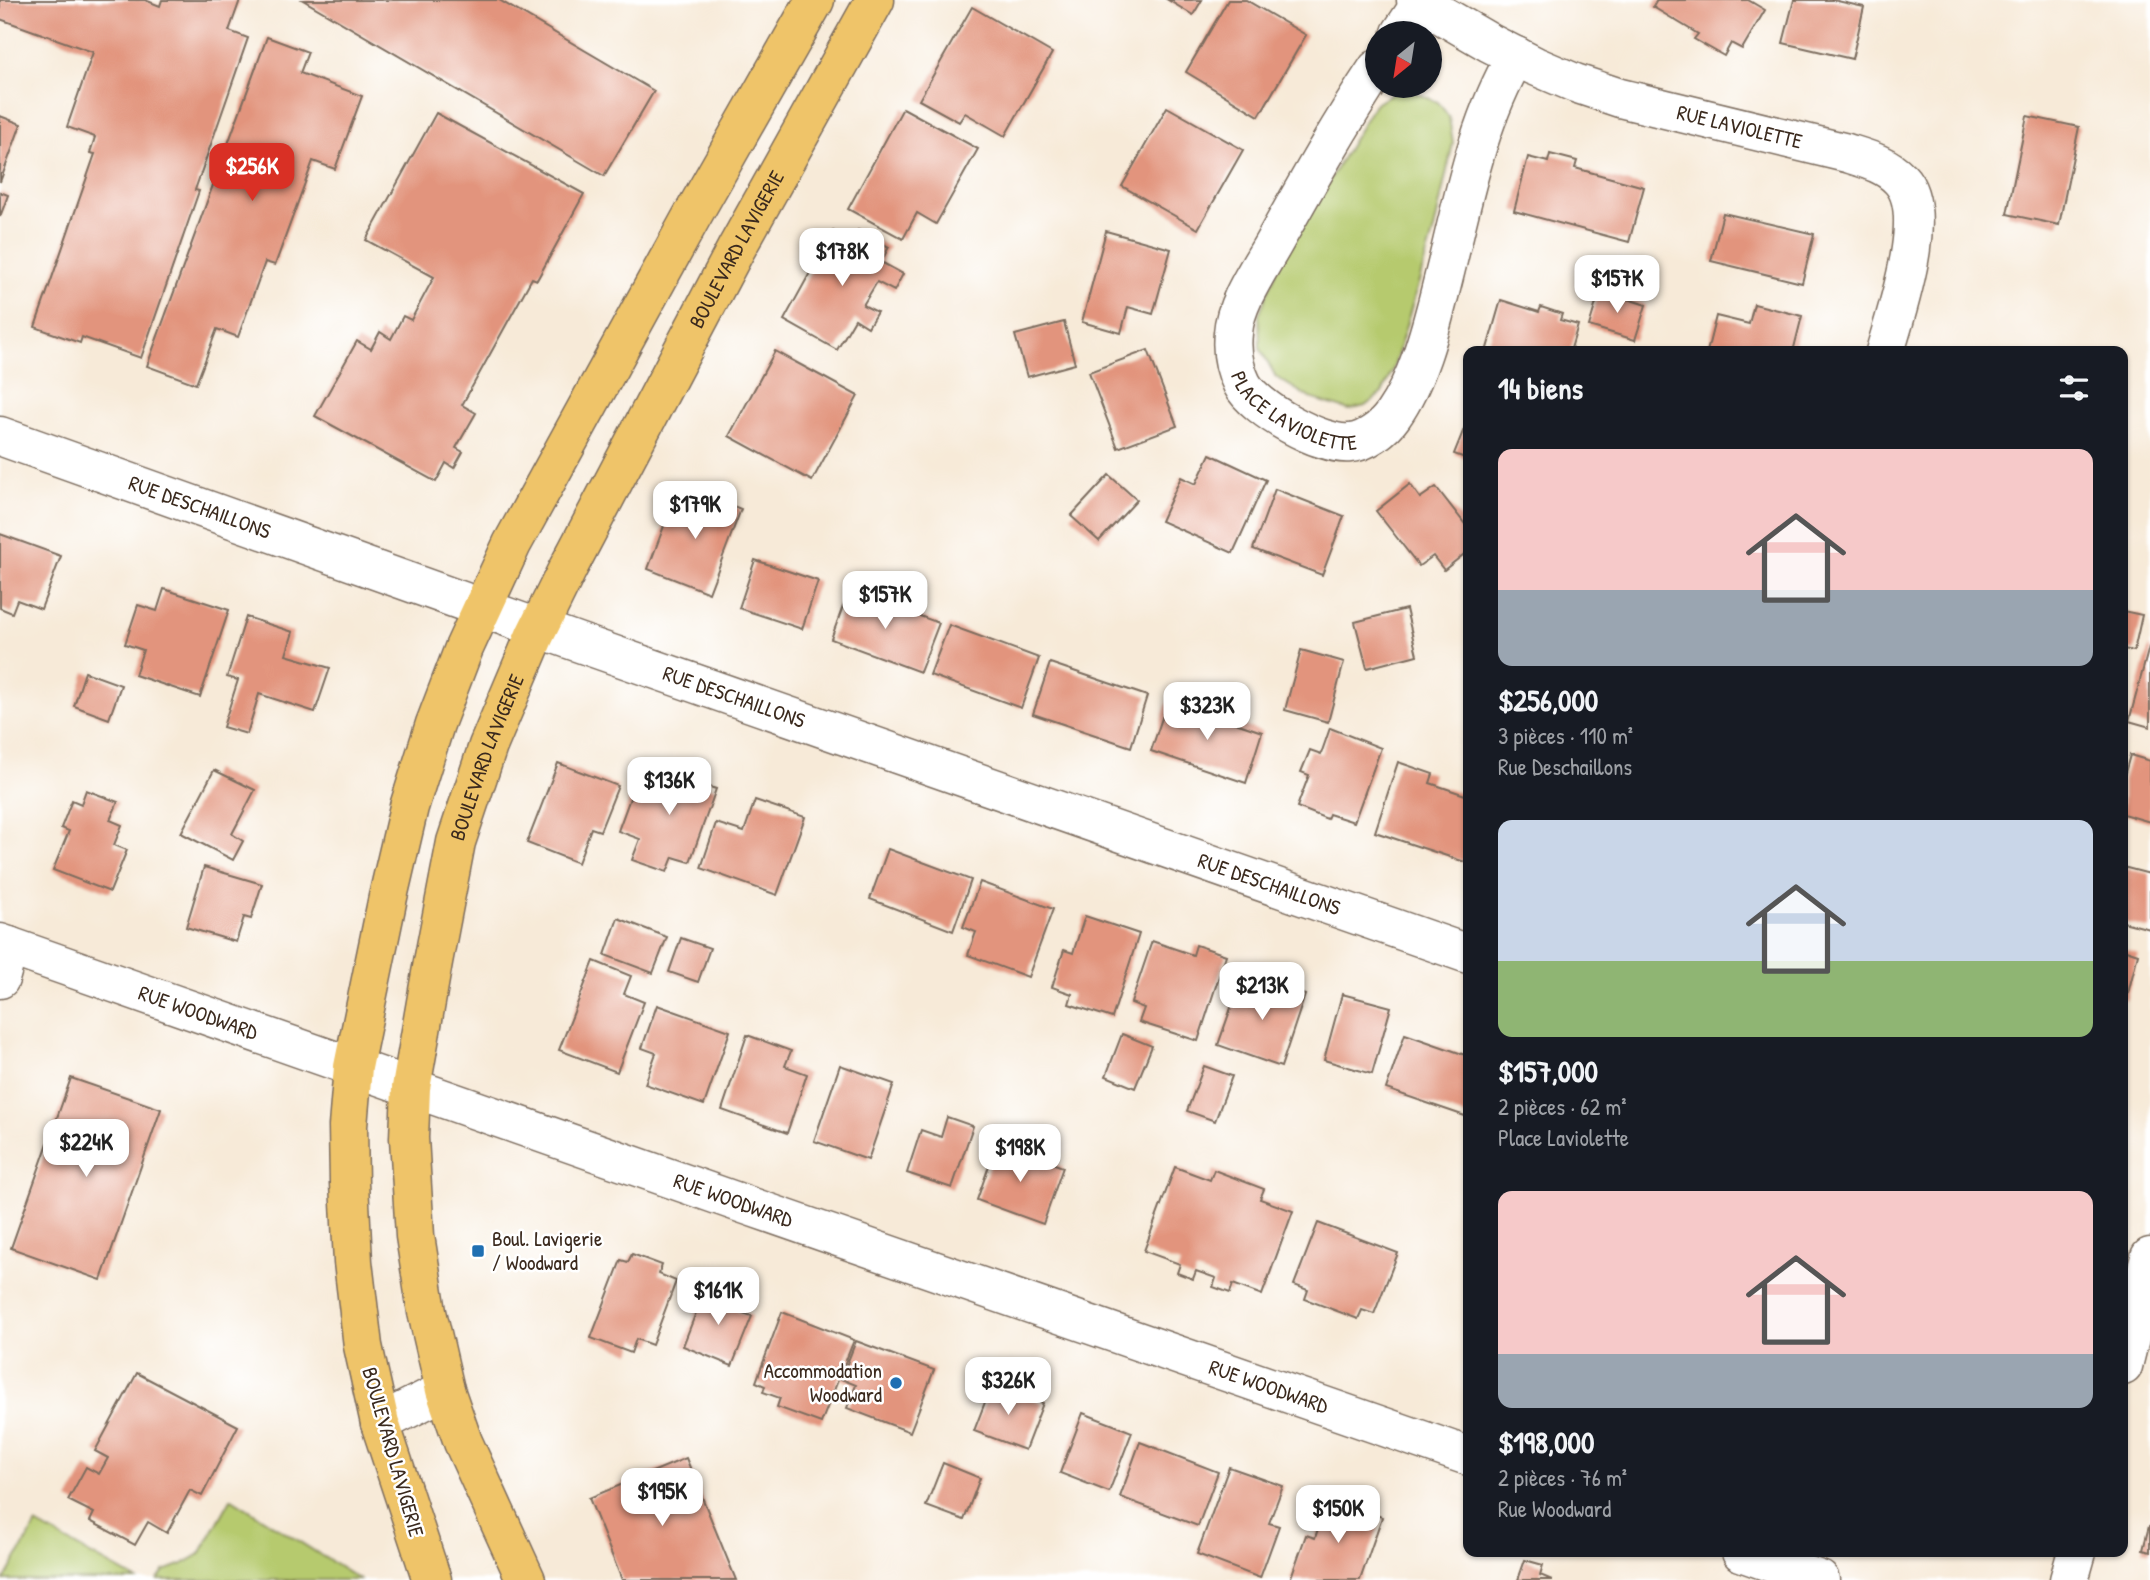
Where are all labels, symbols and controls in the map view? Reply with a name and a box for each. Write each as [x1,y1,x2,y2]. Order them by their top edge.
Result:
north arrow [1365,21,1442,98]
map controls [1365,21,1442,98]
street label: RUE LAVIOLETTE [1674,97,1805,156]
pin: $256K [203,144,301,203]
text: $256K [225,150,279,181]
street label: BOULEVARD LAVIGERIE [682,165,791,333]
pin: $178K [793,229,891,288]
text: $178K [815,235,869,266]
pin: $157K [1568,256,1666,315]
text: $157K [1590,262,1644,293]
street label: PLACE LAVIOLETTE [1224,367,1359,457]
text: 14 biens [1498,368,1583,408]
icon: filters [2055,369,2093,407]
street label: RUE DESCHAILLONS [125,468,275,546]
pin: $179K [646,482,744,541]
text: $179K [669,488,721,519]
icon: home [1733,495,1859,621]
pin: $157K [836,572,934,631]
text: $157K [858,578,912,609]
street label: RUE DESCHAILLONS [659,658,810,735]
street label: BOULEVARD LAVIGERIE [442,670,531,844]
text: $256,000 [1498,680,1598,720]
pin: $323K [1158,682,1256,742]
text: $323K [1179,689,1235,720]
text: 3 pièces · 110 m² [1498,720,1633,751]
text: Rue Deschaillons [1498,751,1632,782]
pin: $136K [620,758,718,817]
text: $136K [643,764,695,795]
street label: RUE DESCHAILLONS [1194,846,1345,922]
icon: home [1733,866,1859,992]
pin: $213K [1213,962,1311,1022]
text: $213K [1235,969,1289,1000]
street label: RUE WOODWARD [135,978,262,1047]
text: $157,000 [1498,1051,1598,1091]
text: 2 pièces · 62 m² [1498,1091,1626,1122]
pin: $224K [37,1120,135,1179]
text: Place Laviolette [1498,1122,1629,1153]
pin: $198K [971,1124,1069,1184]
text: $224K [59,1126,113,1157]
text: $198K [995,1131,1045,1162]
street label: RUE WOODWARD [670,1166,797,1234]
place label: Boul. Lavigerie / Woodward [492,1224,602,1277]
icon: home [1733,1237,1859,1363]
marker: Boul. Lavigerie / Woodward [470,1243,486,1259]
pin: $161K [669,1268,767,1327]
text: $161K [693,1274,743,1305]
street label: RUE WOODWARD [1205,1352,1332,1420]
place label: Accommodation Woodward [764,1356,882,1409]
pin: $326K [959,1358,1057,1417]
street label: BOULEVARD LAVIGERIE [355,1364,432,1540]
text: $326K [981,1364,1035,1395]
marker: Accommodation Woodward [888,1375,904,1391]
text: $198,000 [1498,1422,1594,1462]
text: 2 pièces · 76 m² [1498,1462,1627,1493]
pin: $195K [613,1468,711,1528]
text: $195K [637,1475,687,1506]
pin: $150K [1289,1486,1387,1545]
text: $150K [1312,1492,1364,1523]
text: Rue Woodward [1498,1493,1611,1524]

